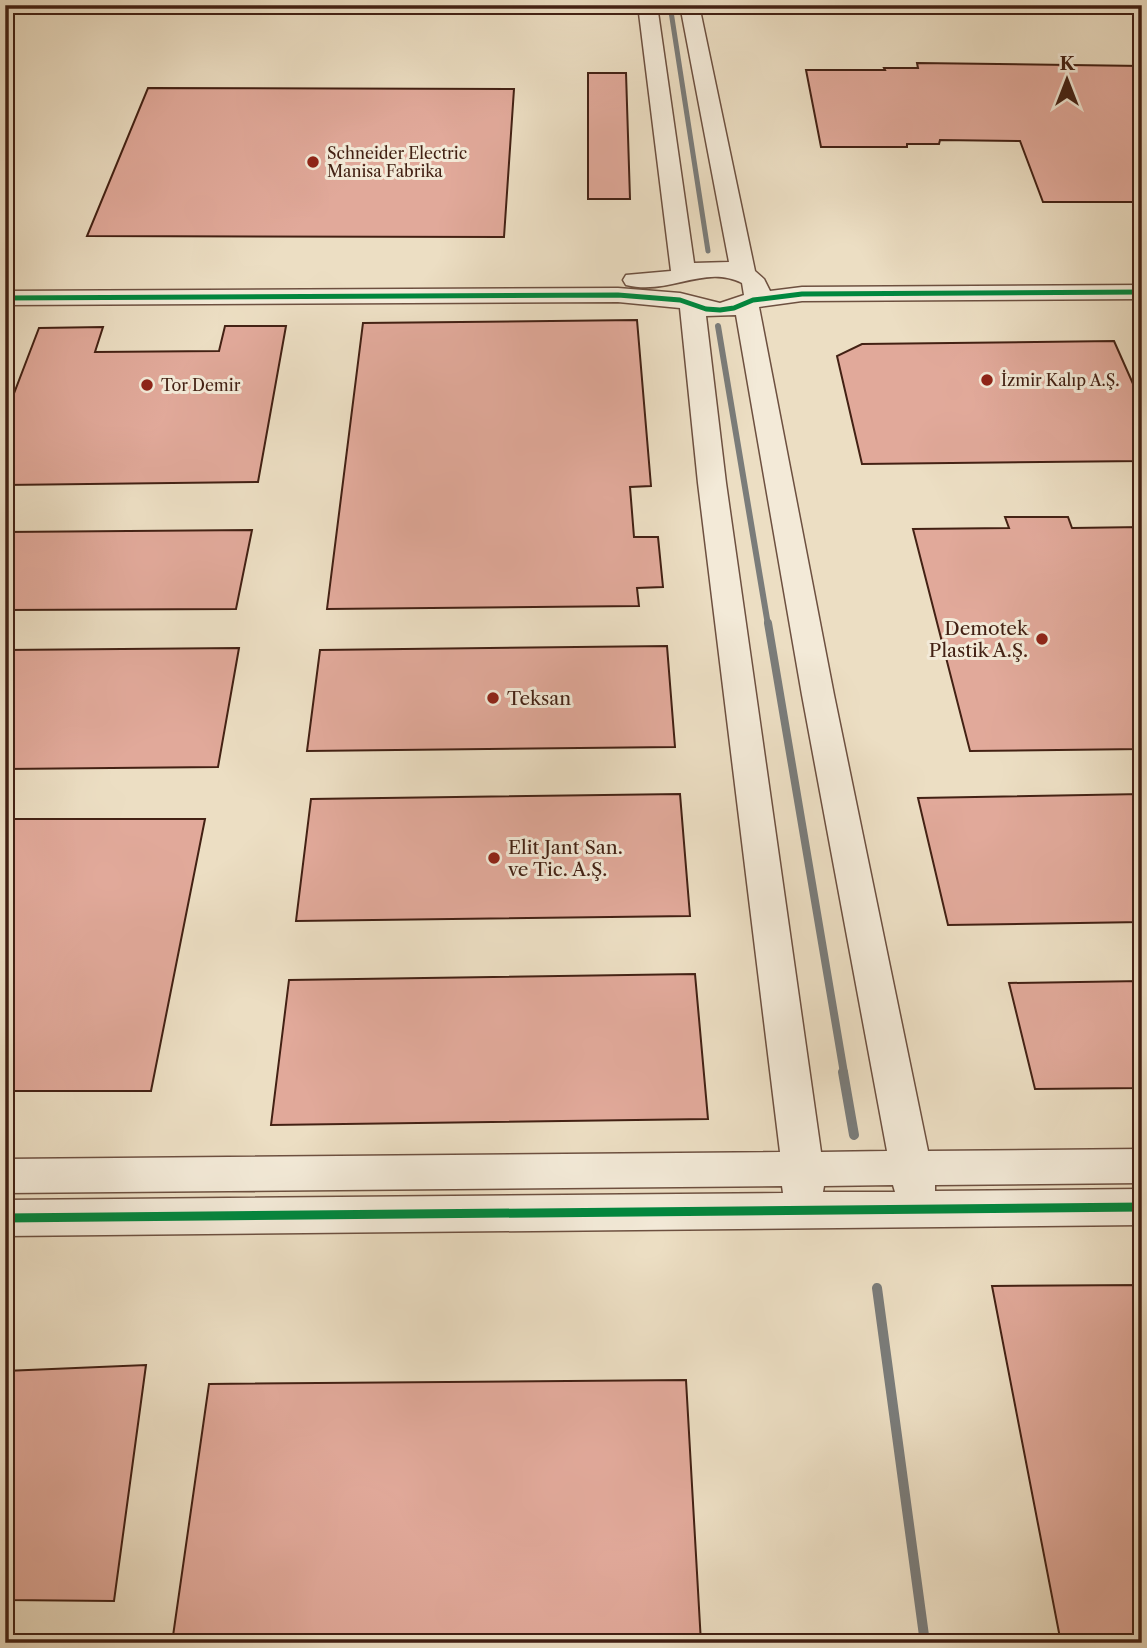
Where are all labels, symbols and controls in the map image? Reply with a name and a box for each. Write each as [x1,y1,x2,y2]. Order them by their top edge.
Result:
north arrow [1032,46,1102,116]
text: K [1059,52,1075,75]
place label: Schneider Electric Manisa Fabrika [327,143,467,181]
marker: Schneider Electric Manisa Fabrika [305,154,321,170]
place label: İzmir Kalıp A.Ş. [1001,370,1120,390]
marker: İzmir Kalıp A.Ş. [979,372,995,388]
place label: Tor Demir [161,375,241,395]
marker: Tor Demir [139,377,155,393]
place label: Demotek Plastik A.Ş. [929,617,1029,662]
marker: Demotek Plastik A.Ş. [1034,631,1050,647]
place label: Teksan [507,687,571,710]
marker: Teksan [485,690,501,706]
place label: Elit Jant San. ve Tic. A.Ş. [507,836,623,881]
marker: Elit Jant San. ve Tic. A.Ş. [486,850,502,866]

